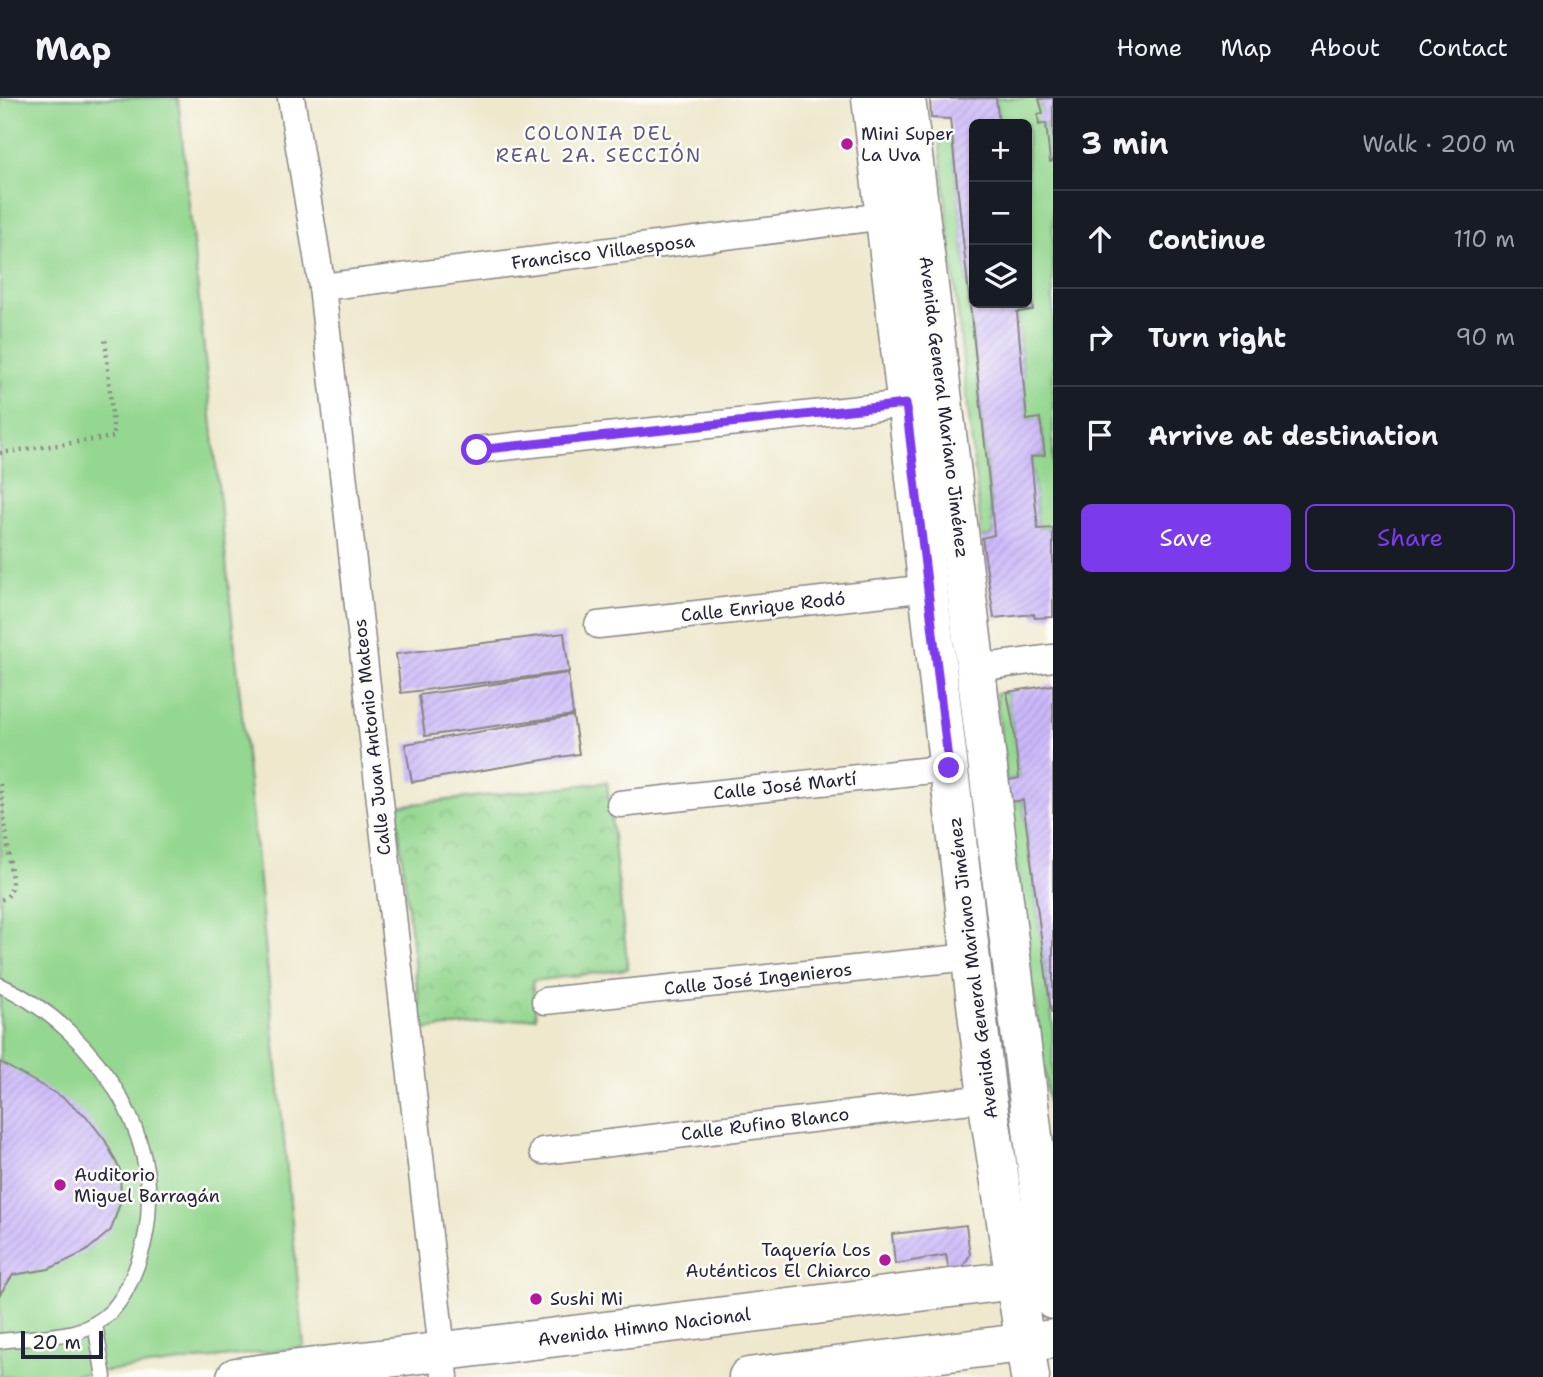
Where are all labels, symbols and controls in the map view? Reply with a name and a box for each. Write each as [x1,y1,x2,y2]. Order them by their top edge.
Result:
text: Map [35,26,111,71]
text: Home [1116,32,1182,64]
text: Map [1220,32,1272,64]
text: About [1310,32,1380,64]
text: Contact [1418,32,1508,64]
map controls [969,119,1032,308]
button: + [969,119,1032,182]
district label: COLONIA DEL REAL 2A. SECCIÓN [496,121,702,168]
place label: Mini Super La Uva [861,122,954,167]
text: 3 min [1081,123,1168,164]
text: Walk · 200 m [1362,129,1515,159]
marker: Mini Super La Uva [839,136,855,152]
button: − [969,182,1032,245]
icon: ahead [1081,220,1119,258]
text: Continue [1148,222,1266,257]
text: 110 m [1453,224,1515,254]
street label: Francisco Villaesposa [510,229,696,275]
button: layers [969,245,1032,308]
street label: Avenida General Mariano Jiménez [914,255,974,559]
icon: right [1081,318,1119,356]
text: Turn right [1148,320,1286,355]
text: 90 m [1455,322,1515,352]
icon: arrive [1081,416,1119,454]
text: Arrive at destination [1148,418,1438,453]
route start [461,434,492,465]
button: Save [1081,504,1291,572]
button: Share [1305,504,1515,572]
street label: Calle Enrique Rodó [680,586,846,628]
street label: Calle Juan Antonio Mateos [348,617,396,857]
route end [933,752,964,783]
street label: Calle José Martí [712,767,858,805]
street label: Avenida General Mariano Jiménez [943,816,1003,1120]
street label: Calle José Ingenieros [663,957,853,1001]
street label: Calle Rufino Blanco [680,1102,850,1146]
place label: Auditorio Miguel Barragán [74,1163,220,1208]
marker: Auditorio Miguel Barragán [52,1177,68,1193]
place label: Taquería Los Auténticos El Chiarco [686,1238,871,1283]
marker: Taquería Los Auténticos El Chiarco [877,1252,893,1268]
place label: Sushi Mi [550,1287,623,1311]
marker: Sushi Mi [528,1291,544,1307]
street label: Avenida Himno Nacional [536,1302,752,1352]
scale bar [21,1328,103,1360]
text: 20 m [32,1330,81,1355]

